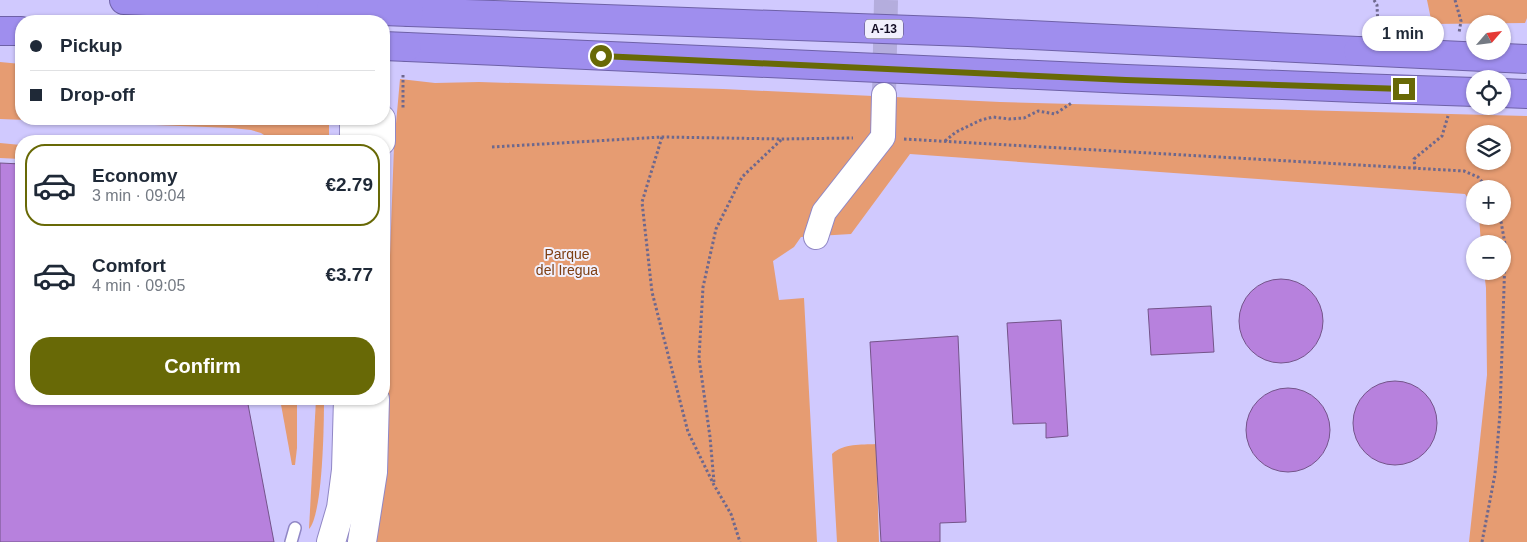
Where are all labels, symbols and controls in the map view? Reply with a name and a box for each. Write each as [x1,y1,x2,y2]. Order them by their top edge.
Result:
north arrow [1466,15,1511,60]
map controls [1466,15,1511,280]
callout: 1 min [1363,17,1445,52]
road number: A-13 [865,20,903,38]
text: 1 min [1382,25,1424,42]
text: Pickup [60,35,122,56]
route start [590,45,612,67]
button: locate [1466,70,1511,115]
route end [1393,78,1415,100]
text: Drop-off [60,84,135,105]
button: layers [1466,125,1511,170]
icon: car [32,163,77,208]
text: Economy [92,165,178,186]
text: €2.79 [325,174,373,195]
button: + [1466,180,1511,225]
text: 3 min · 09:04 [92,187,185,204]
button: − [1466,235,1511,280]
park label: Parque del Iregua [536,246,598,278]
icon: car [32,253,77,298]
text: Comfort [92,255,166,276]
text: €3.77 [325,264,373,285]
text: 4 min · 09:05 [92,277,185,294]
button: Confirm [30,337,375,395]

